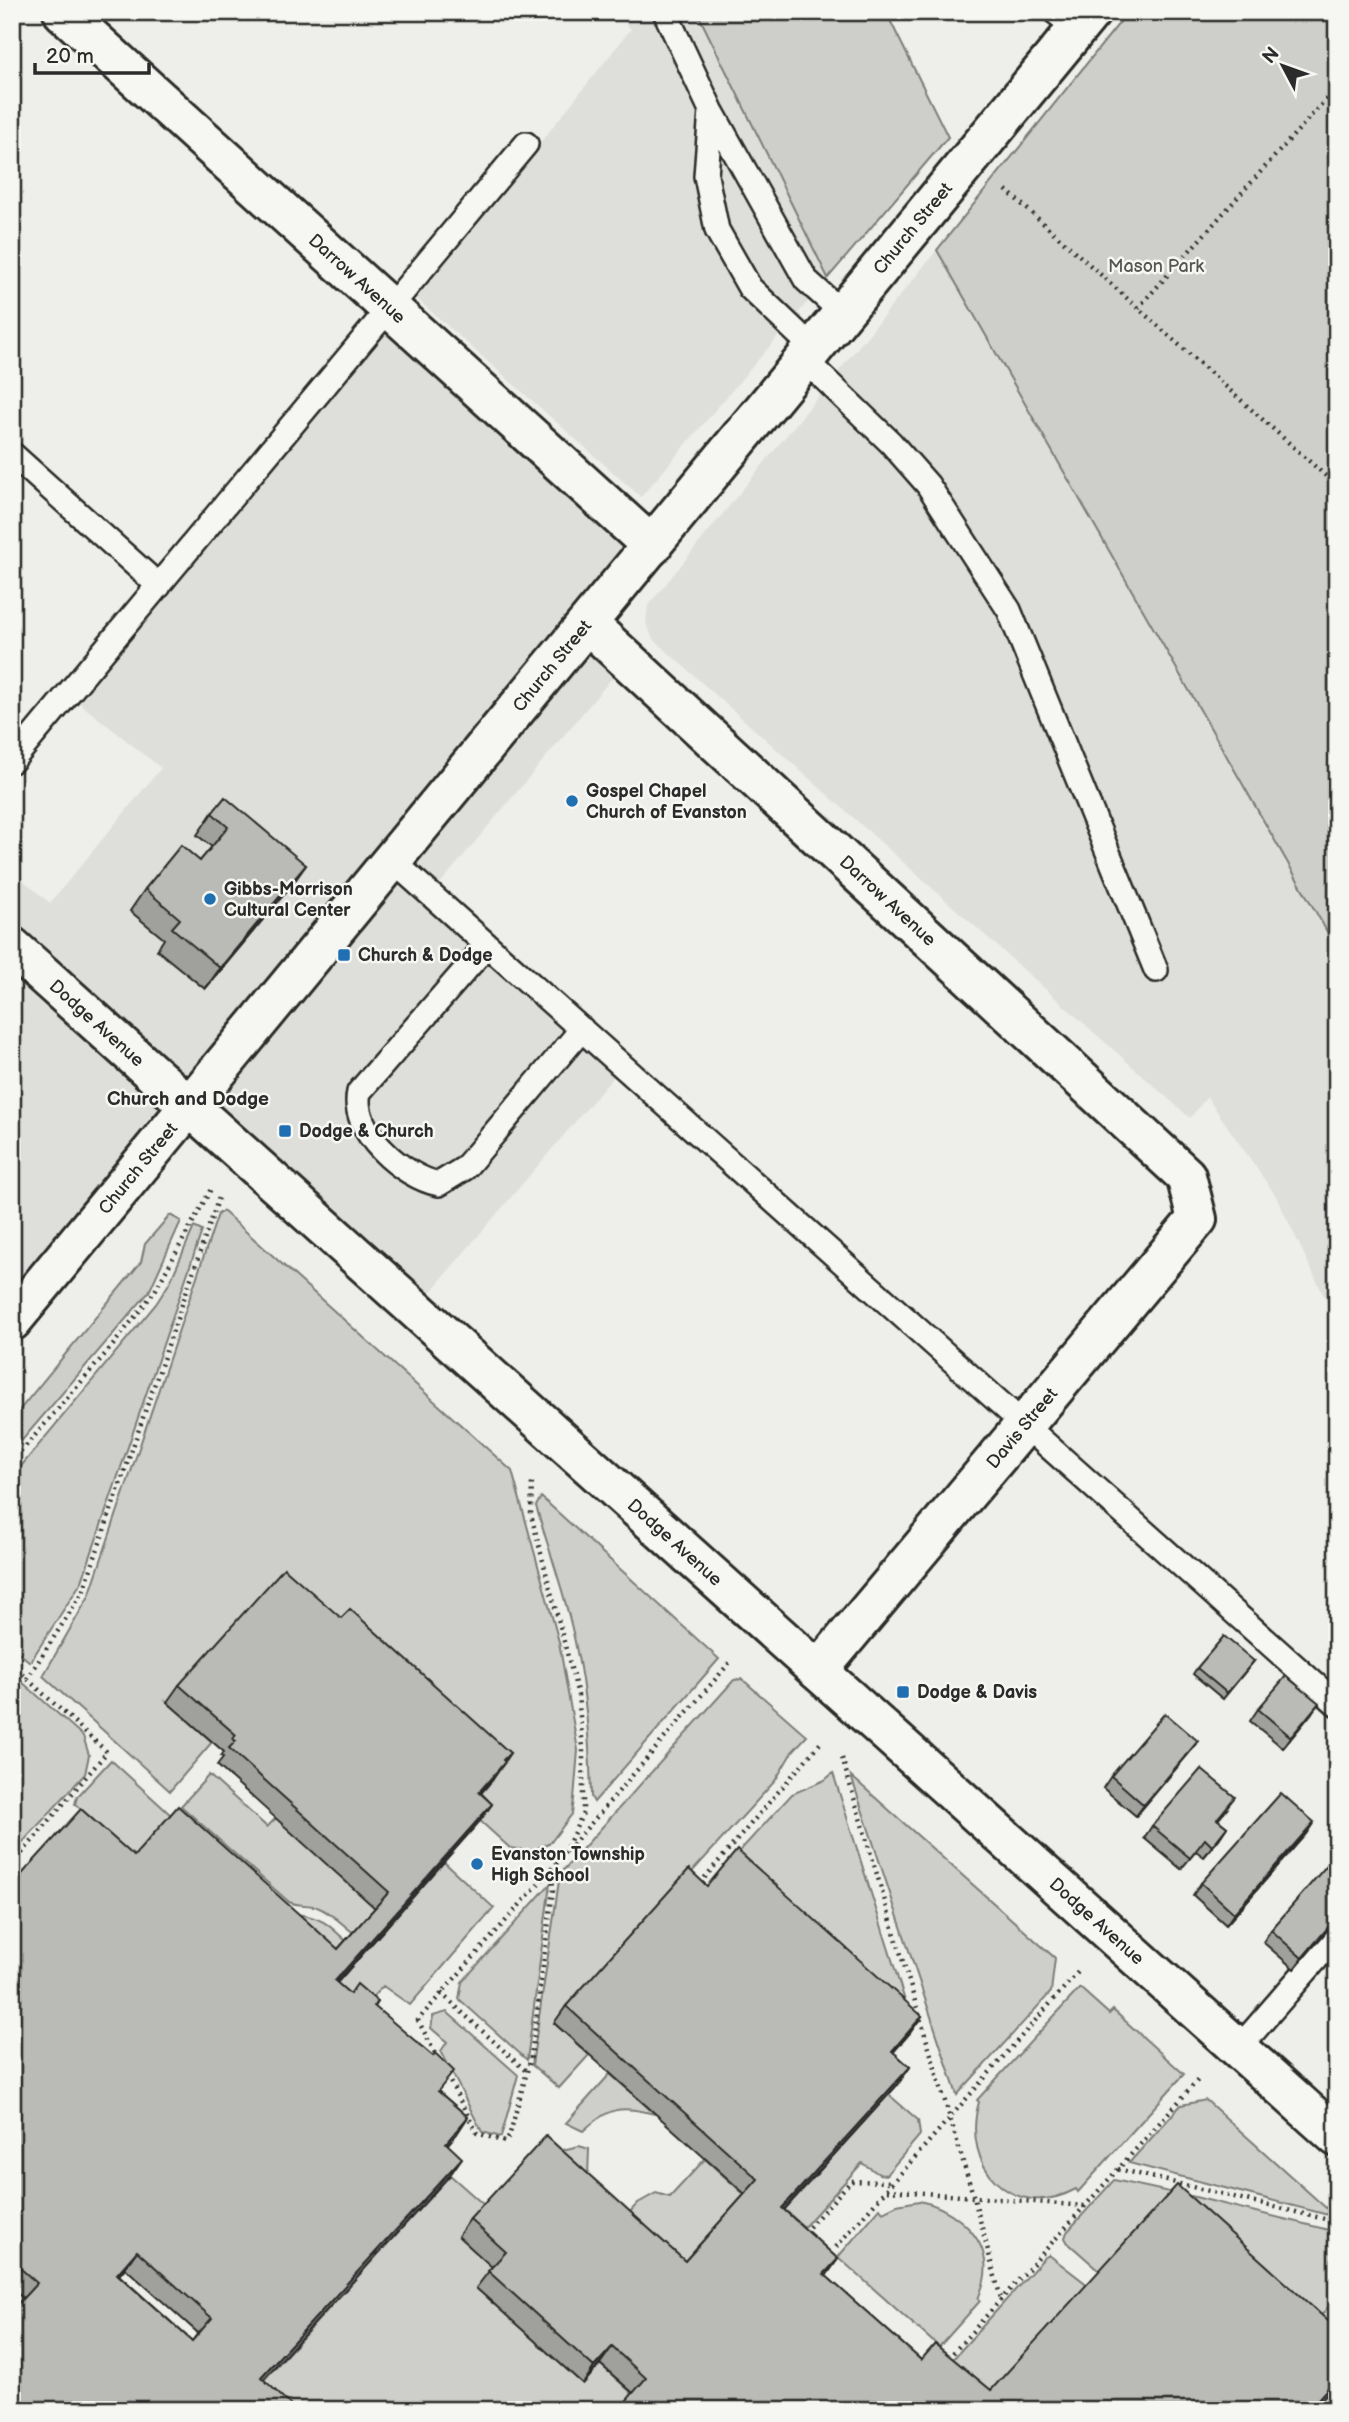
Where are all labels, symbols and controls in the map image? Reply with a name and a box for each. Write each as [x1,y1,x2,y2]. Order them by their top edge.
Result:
scale bar [35,32,149,76]
north arrow [1248,32,1318,102]
text: N [1258,43,1285,69]
text: 20 m [46,44,94,69]
street label: Church Street [869,178,957,279]
street label: Darrow Avenue [304,230,410,328]
park label: Mason Park [1108,256,1204,277]
street label: Church Street [509,616,597,716]
place label: Gospel Chapel Church of Evanston [586,781,747,823]
marker: Gospel Chapel Church of Evanston [564,793,580,809]
street label: Darrow Avenue [835,852,940,951]
place label: Gibbs-Morrison Cultural Center [224,879,353,921]
marker: Gibbs-Morrison Cultural Center [202,891,218,907]
place label: Church & Dodge [358,945,493,966]
marker: Church & Dodge [336,947,352,963]
street label: Dodge Avenue [45,976,148,1072]
district label: Church and Dodge [107,1088,269,1111]
street label: Church Street [94,1118,182,1219]
place label: Dodge & Church [299,1121,434,1142]
marker: Dodge & Church [277,1123,293,1139]
street label: Davis Street [983,1383,1062,1473]
street label: Dodge Avenue [623,1495,726,1591]
place label: Dodge & Davis [917,1682,1037,1703]
marker: Dodge & Davis [895,1684,911,1700]
place label: Evanston Township High School [491,1844,645,1886]
marker: Evanston Township High School [469,1856,485,1872]
street label: Dodge Avenue [1045,1874,1148,1970]

